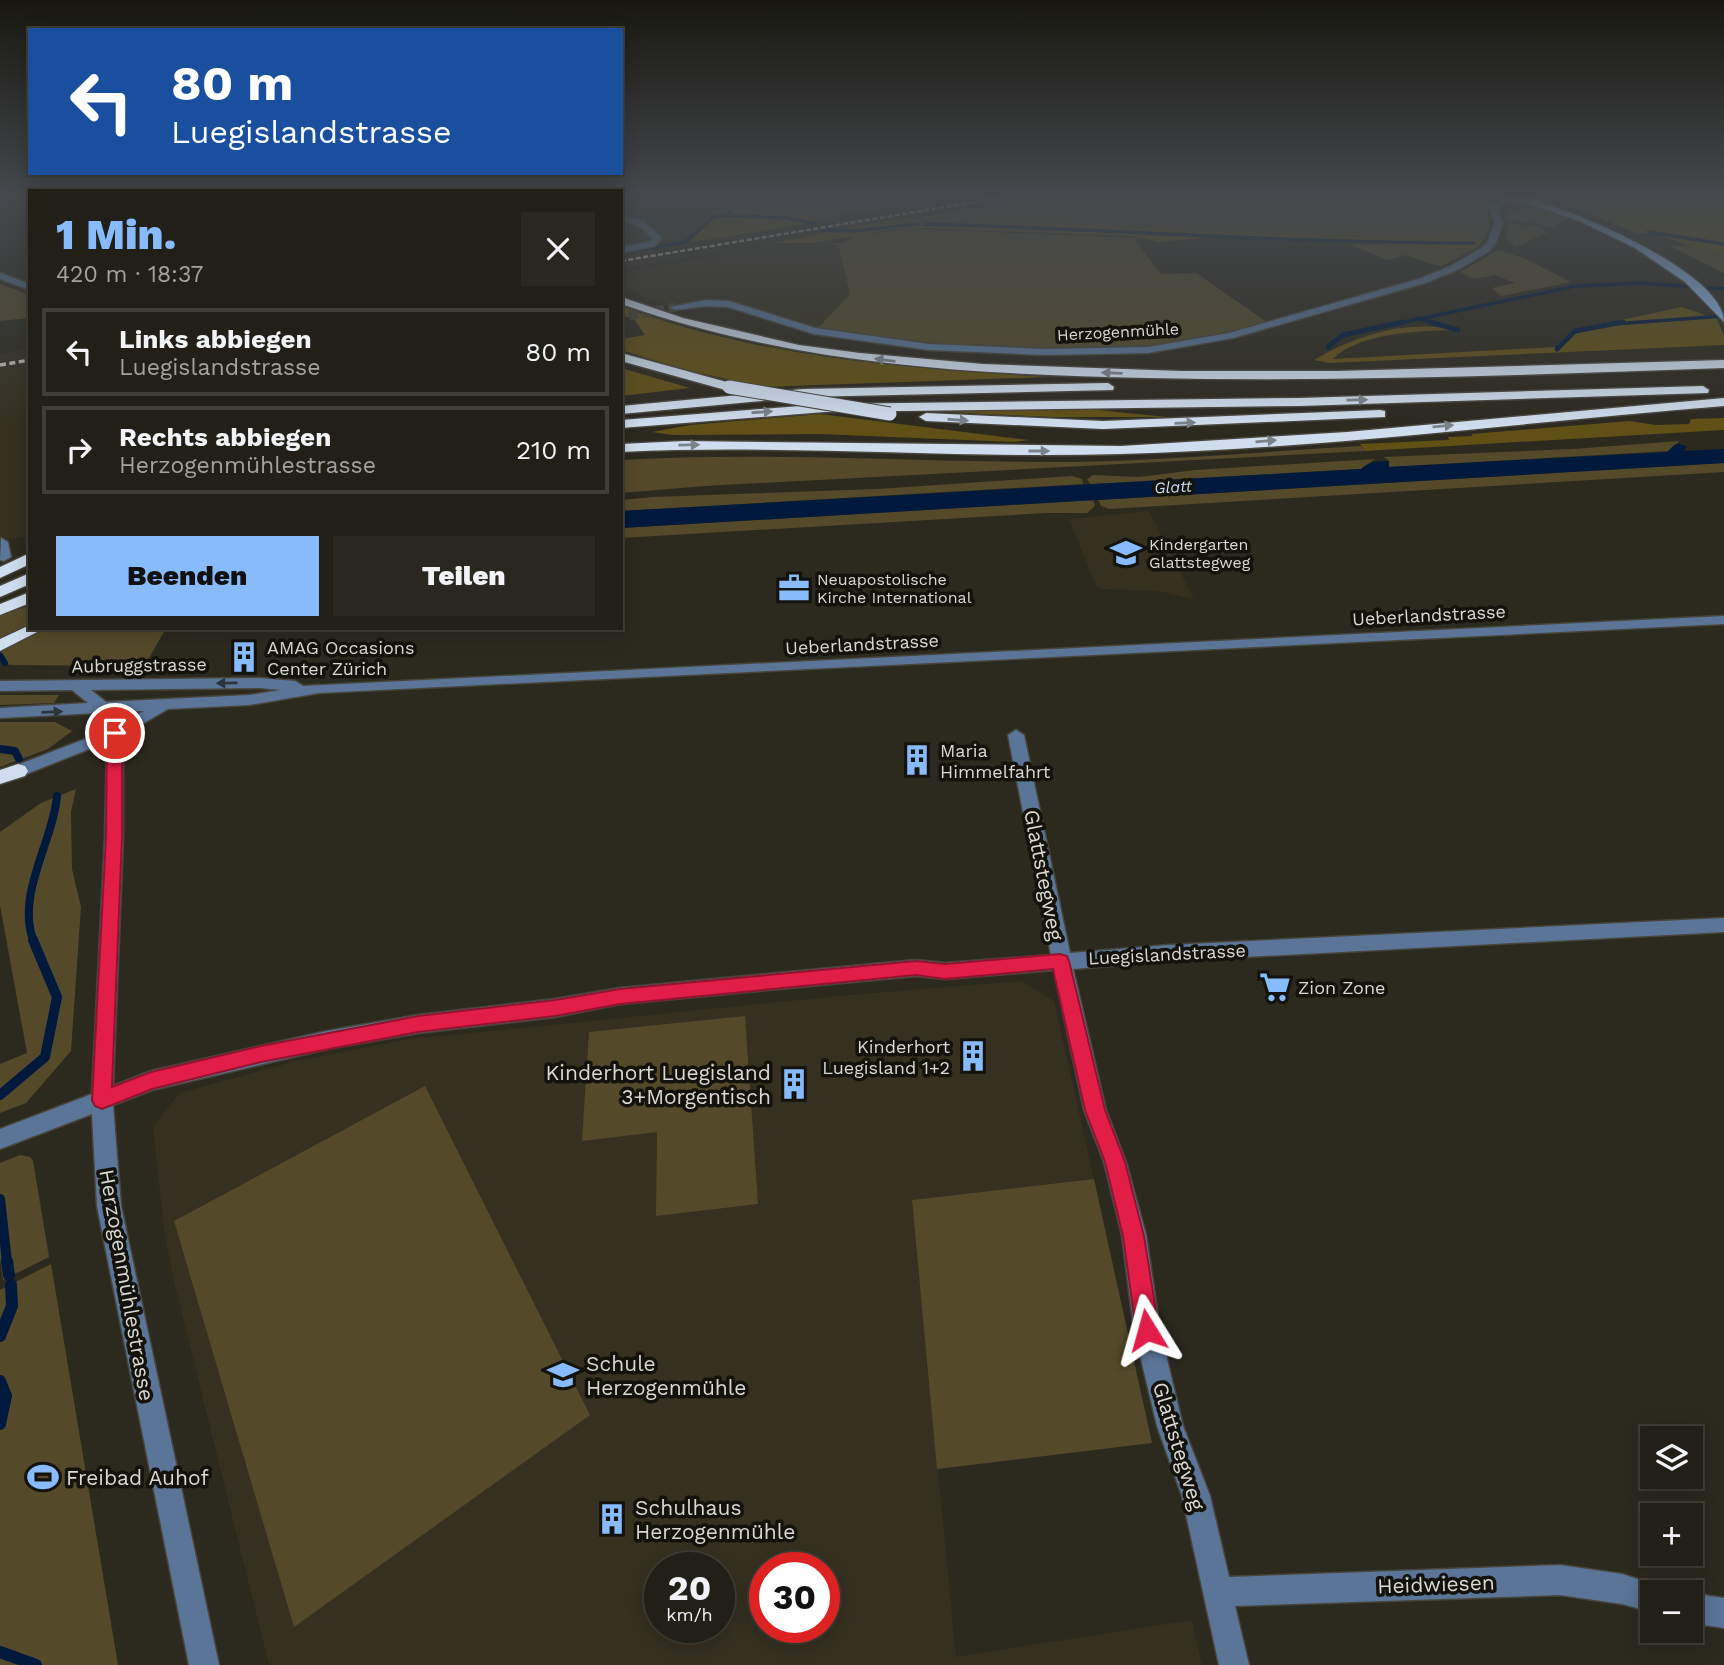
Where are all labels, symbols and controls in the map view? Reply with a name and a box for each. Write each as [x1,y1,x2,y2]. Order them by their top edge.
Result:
text: 80 m [171,54,293,112]
icon: left [56,56,147,147]
text: Luegislandstrasse [171,113,451,151]
text: 1 Min. [56,210,176,259]
button: close [521,212,595,286]
text: 420 m · 18:37 [56,261,203,288]
street label: Herzogenmühle [1056,319,1180,345]
text: Links abbiegen [119,324,312,354]
icon: left [60,333,98,371]
text: 80 m [525,337,591,367]
text: Luegislandstrasse [119,354,321,381]
one-way arrow [874,354,896,365]
one-way arrow [1101,368,1123,379]
one-way arrow [1346,395,1368,406]
one-way arrow [752,406,774,417]
one-way arrow [947,414,969,425]
one-way arrow [1174,417,1196,429]
one-way arrow [1433,420,1455,431]
text: Rechts abbiegen [119,422,331,452]
icon: right [60,431,98,469]
text: 210 m [516,435,591,465]
one-way arrow [1256,435,1278,446]
one-way arrow [679,439,701,451]
one-way arrow [1029,445,1051,457]
text: Herzogenmühlestrasse [119,452,376,479]
water label: Glatt [1154,476,1193,497]
place label: Kindergarten Glattstegweg [1149,535,1251,572]
button: Beenden [56,536,319,616]
button: Teilen [333,536,595,616]
school or university icon: Kindergarten Glattstegweg [1109,536,1143,570]
place label: Neuapostolische Kirche International [817,570,972,607]
office icon: Neuapostolische Kirche International [777,571,811,605]
street label: Ueberlandstrasse [1352,600,1506,630]
street label: Ueberlandstrasse [785,629,939,659]
place label: AMAG Occasions Center Zürich [267,637,414,679]
building icon: AMAG Occasions Center Zürich [227,640,261,674]
street label: Aubruggstrasse [71,653,207,677]
one-way arrow [216,678,238,689]
pin [85,703,145,763]
one-way arrow [41,706,63,717]
icon: arrive [96,714,134,752]
place label: Maria Himmelfahrt [940,740,1051,782]
building icon: Maria Himmelfahrt [900,743,934,777]
street label: Glattstegweg [1019,807,1069,943]
street label: Luegislandstrasse [1088,939,1246,969]
supermarket icon: Zion Zone [1258,970,1292,1004]
place label: Zion Zone [1298,977,1385,998]
place label: Kinderhort Luegisland 1+2 [822,1036,950,1078]
building icon: Kinderhort Luegisland 1+2 [956,1039,990,1073]
place label: Kinderhort Luegisland 3+Morgentisch [546,1060,771,1109]
building icon: Kinderhort Luegisland 3+Morgentisch [777,1067,811,1101]
street label: Herzogenmühlestrasse [94,1167,160,1403]
position arrow [1110,1293,1184,1367]
place label: Schule Herzogenmühle [586,1351,746,1400]
school or university icon: Schule Herzogenmühle [546,1358,580,1392]
street label: Glattstegweg [1148,1379,1211,1514]
map controls [1640,1426,1703,1643]
button: layers [1640,1426,1703,1489]
sports icon: Freibad Auhof [26,1460,60,1494]
place label: Freibad Auhof [66,1465,209,1490]
place label: Schulhaus Herzogenmühle [635,1495,795,1544]
building icon: Schulhaus Herzogenmühle [595,1502,629,1536]
button: + [1640,1503,1703,1566]
speed limit sign: 30 [749,1552,840,1643]
text: 20 [668,1567,711,1609]
street label: Heidwiesen [1377,1569,1495,1599]
button: − [1640,1580,1703,1643]
text: km/h [666,1604,713,1625]

